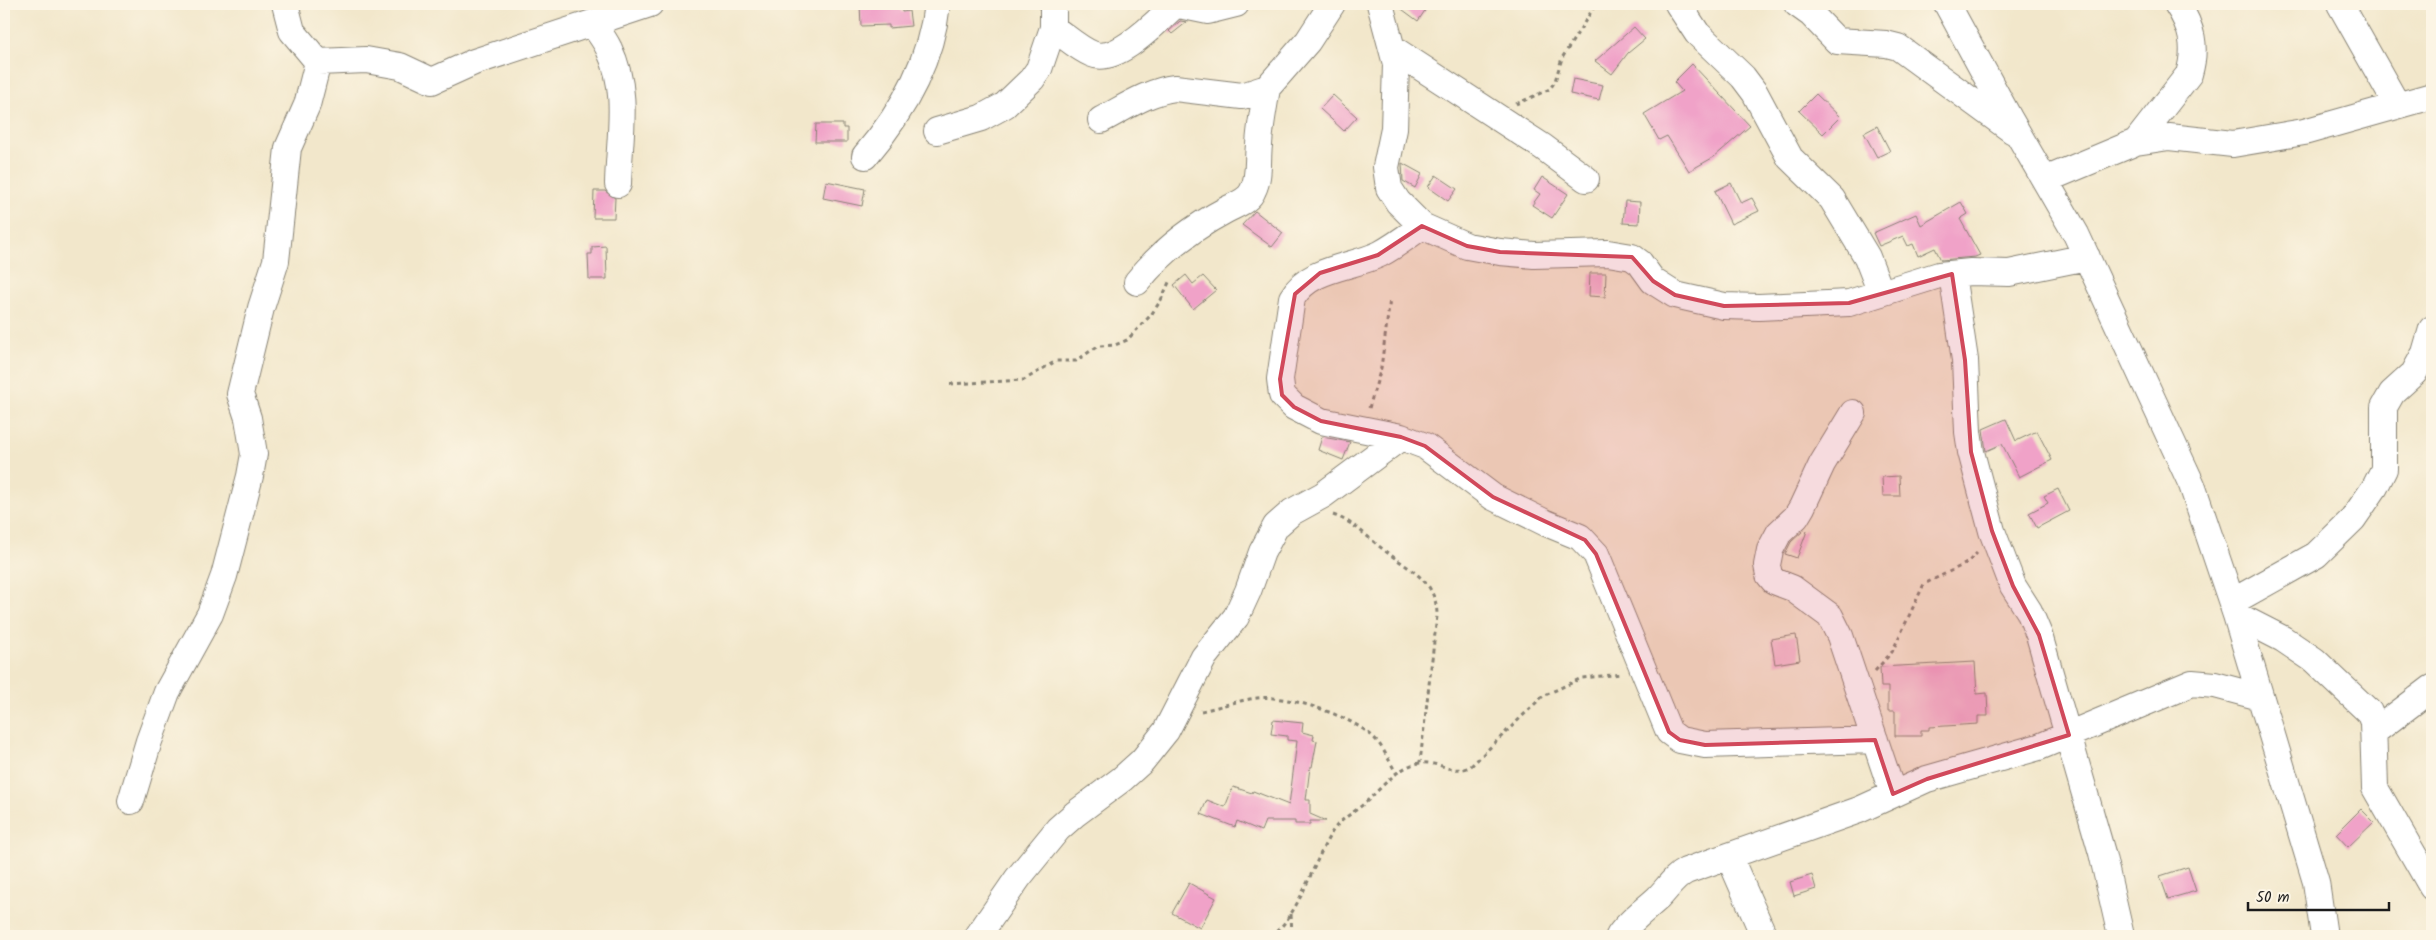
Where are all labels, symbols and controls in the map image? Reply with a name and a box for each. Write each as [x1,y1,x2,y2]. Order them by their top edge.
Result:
scale bar [2248,880,2390,912]
text: 50 m [2256,886,2290,910]

